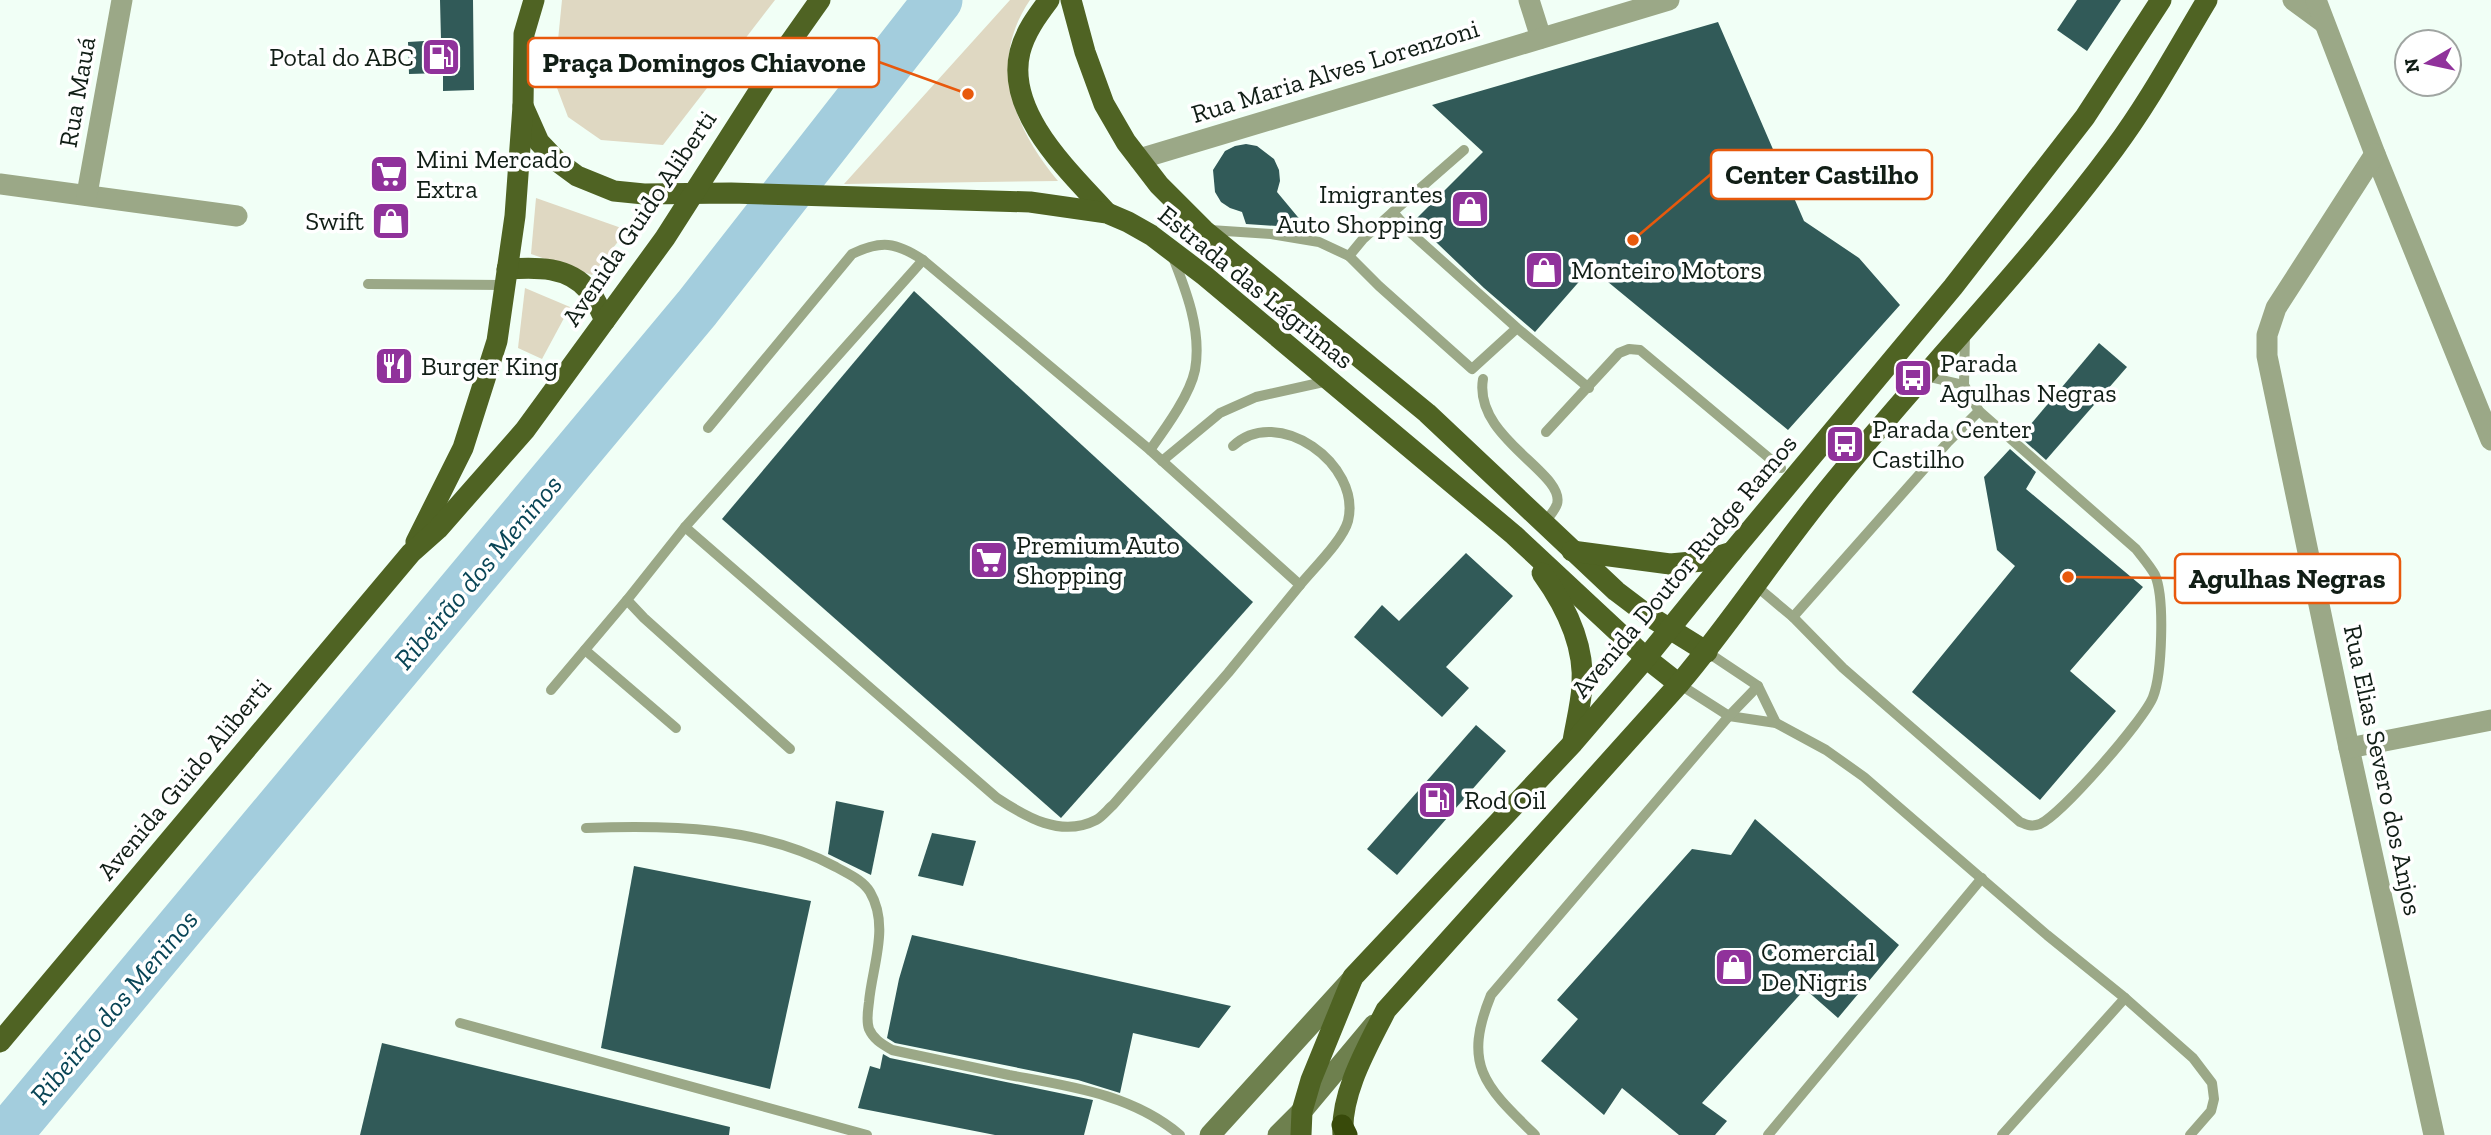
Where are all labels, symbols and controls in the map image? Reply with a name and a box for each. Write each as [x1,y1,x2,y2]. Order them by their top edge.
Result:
street label: Rua Maria Alves Lorenzoni [1187,12,1483,130]
north arrow [2393,28,2463,98]
street label: Rua Mauá [52,34,103,150]
fuel station icon: Potal do ABC [420,36,462,78]
callout: Praça Domingos Chiavone [528,38,879,87]
place label: Potal do ABC [269,41,414,73]
text: Praça Domingos Chiavone [542,46,866,79]
text: N [2399,57,2424,75]
street label: Avenida Guido Aliberti [555,104,723,332]
place label: Mini Mercado Extra [416,143,572,205]
callout: Center Castilho [1711,150,1932,199]
supermarket icon: Mini Mercado Extra [368,153,410,195]
text: Center Castilho [1725,158,1919,191]
place label: Imigrantes Auto Shopping [1276,178,1443,240]
shop icon: Imigrantes Auto Shopping [1449,188,1491,230]
street label: Estrada das Lágrimas [1152,198,1360,376]
shop icon: Swift [370,200,412,242]
place label: Swift [305,205,364,237]
shop icon: Monteiro Motors [1523,249,1565,291]
place label: Monteiro Motors [1571,254,1762,286]
restaurant icon: Burger King [373,345,415,387]
place label: Parada Agulhas Negras [1940,347,2117,409]
place label: Burger King [421,350,558,382]
bus stop icon: Parada Agulhas Negras [1892,357,1934,399]
place label: Parada Center Castilho [1872,413,2032,475]
bus stop icon: Parada Center Castilho [1824,423,1866,465]
street label: Avenida Doutor Rudge Ramos [1564,428,1804,704]
water label: Ribeirão dos Meninos [387,468,569,676]
place label: Premium Auto Shopping [1016,529,1180,591]
supermarket icon: Premium Auto Shopping [968,539,1010,581]
callout: Agulhas Negras [2175,554,2400,603]
text: Agulhas Negras [2188,562,2386,595]
street label: Rua Elias Severo dos Anjos [2337,622,2429,918]
street label: Avenida Guido Aliberti [90,672,278,886]
fuel station icon: Rod Oil [1416,779,1458,821]
place label: Rod Oil [1464,784,1546,816]
water label: Ribeirão dos Meninos [23,903,205,1111]
place label: Comercial De Nigris [1761,936,1876,998]
shop icon: Comercial De Nigris [1713,946,1755,988]

